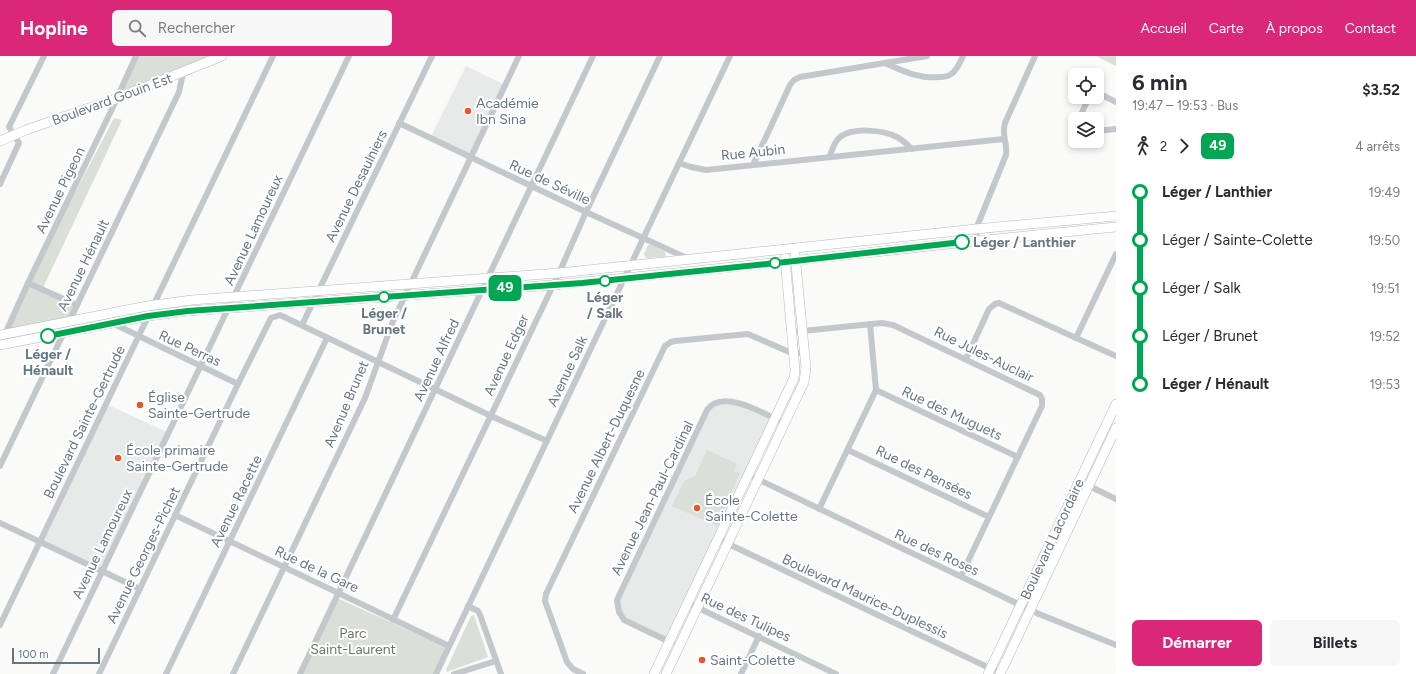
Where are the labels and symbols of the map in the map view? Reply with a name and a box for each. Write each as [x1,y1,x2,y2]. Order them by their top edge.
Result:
street label: Boulevard Gouin Est [50,70,175,129]
place label: Académie Ibn Sina [476,95,539,128]
marker: Académie Ibn Sina [463,106,473,116]
street label: Avenue Desaulniers [322,127,391,245]
street label: Rue Aubin [720,141,786,164]
street label: Avenue Pigeon [32,144,89,236]
street label: Rue de Séville [507,156,593,209]
street label: Avenue Lamoureux [220,172,287,288]
street label: Avenue Hénault [54,217,113,314]
marker: Léger / Lanthier [954,234,970,250]
place label: Léger / Lanthier [973,234,1076,251]
unlabelled marker [769,257,781,269]
line badge: 49 [487,275,523,301]
marker: Léger / Salk [599,275,611,287]
place label: Léger / Salk [587,289,624,322]
marker: Léger / Brunet [378,291,390,303]
place label: Léger / Brunet [361,305,407,338]
street label: Avenue Edger [480,312,533,399]
street label: Avenue Alfred [410,316,463,404]
street label: Rue Jules-Auclair [931,323,1037,386]
street label: Rue Perras [156,327,223,370]
marker: Léger / Hénault [40,328,56,344]
street label: Avenue Salk [544,333,591,409]
street label: Boulevard Sainte-Gertrude [40,343,129,501]
place label: Léger / Hénault [23,346,74,379]
street label: Avenue Brunet [321,358,372,450]
street label: Avenue Albert-Duquesne [564,366,649,516]
street label: Rue des Muguets [899,383,1005,444]
place label: Église Sainte-Gertrude [148,389,251,422]
marker: Église Sainte-Gertrude [135,400,145,410]
street label: Avenue Jean-Paul-Cardinal [608,418,697,578]
place label: École primaire Sainte-Gertrude [126,442,229,475]
street label: Rue des Pensées [873,442,975,503]
street label: Avenue Racette [207,452,266,550]
marker: École primaire Sainte-Gertrude [113,453,123,463]
street label: Boulevard Lacordaire [1017,476,1088,602]
street label: Avenue Georges-Pichet [103,484,184,626]
street label: Avenue Lamoureux [69,486,137,602]
place label: École Sainte-Colette [705,492,798,525]
marker: École Sainte-Colette [692,503,702,513]
street label: Rue des Roses [892,526,982,579]
street label: Rue de la Gare [272,543,362,596]
street label: Boulevard Maurice-Duplessis [779,551,950,642]
street label: Rue des Tulipes [698,589,793,646]
park label: Parc Saint-Laurent [310,625,396,658]
scale bar [12,646,100,665]
place label: Saint-Colette [710,652,795,669]
marker: Saint-Colette [697,655,707,665]

